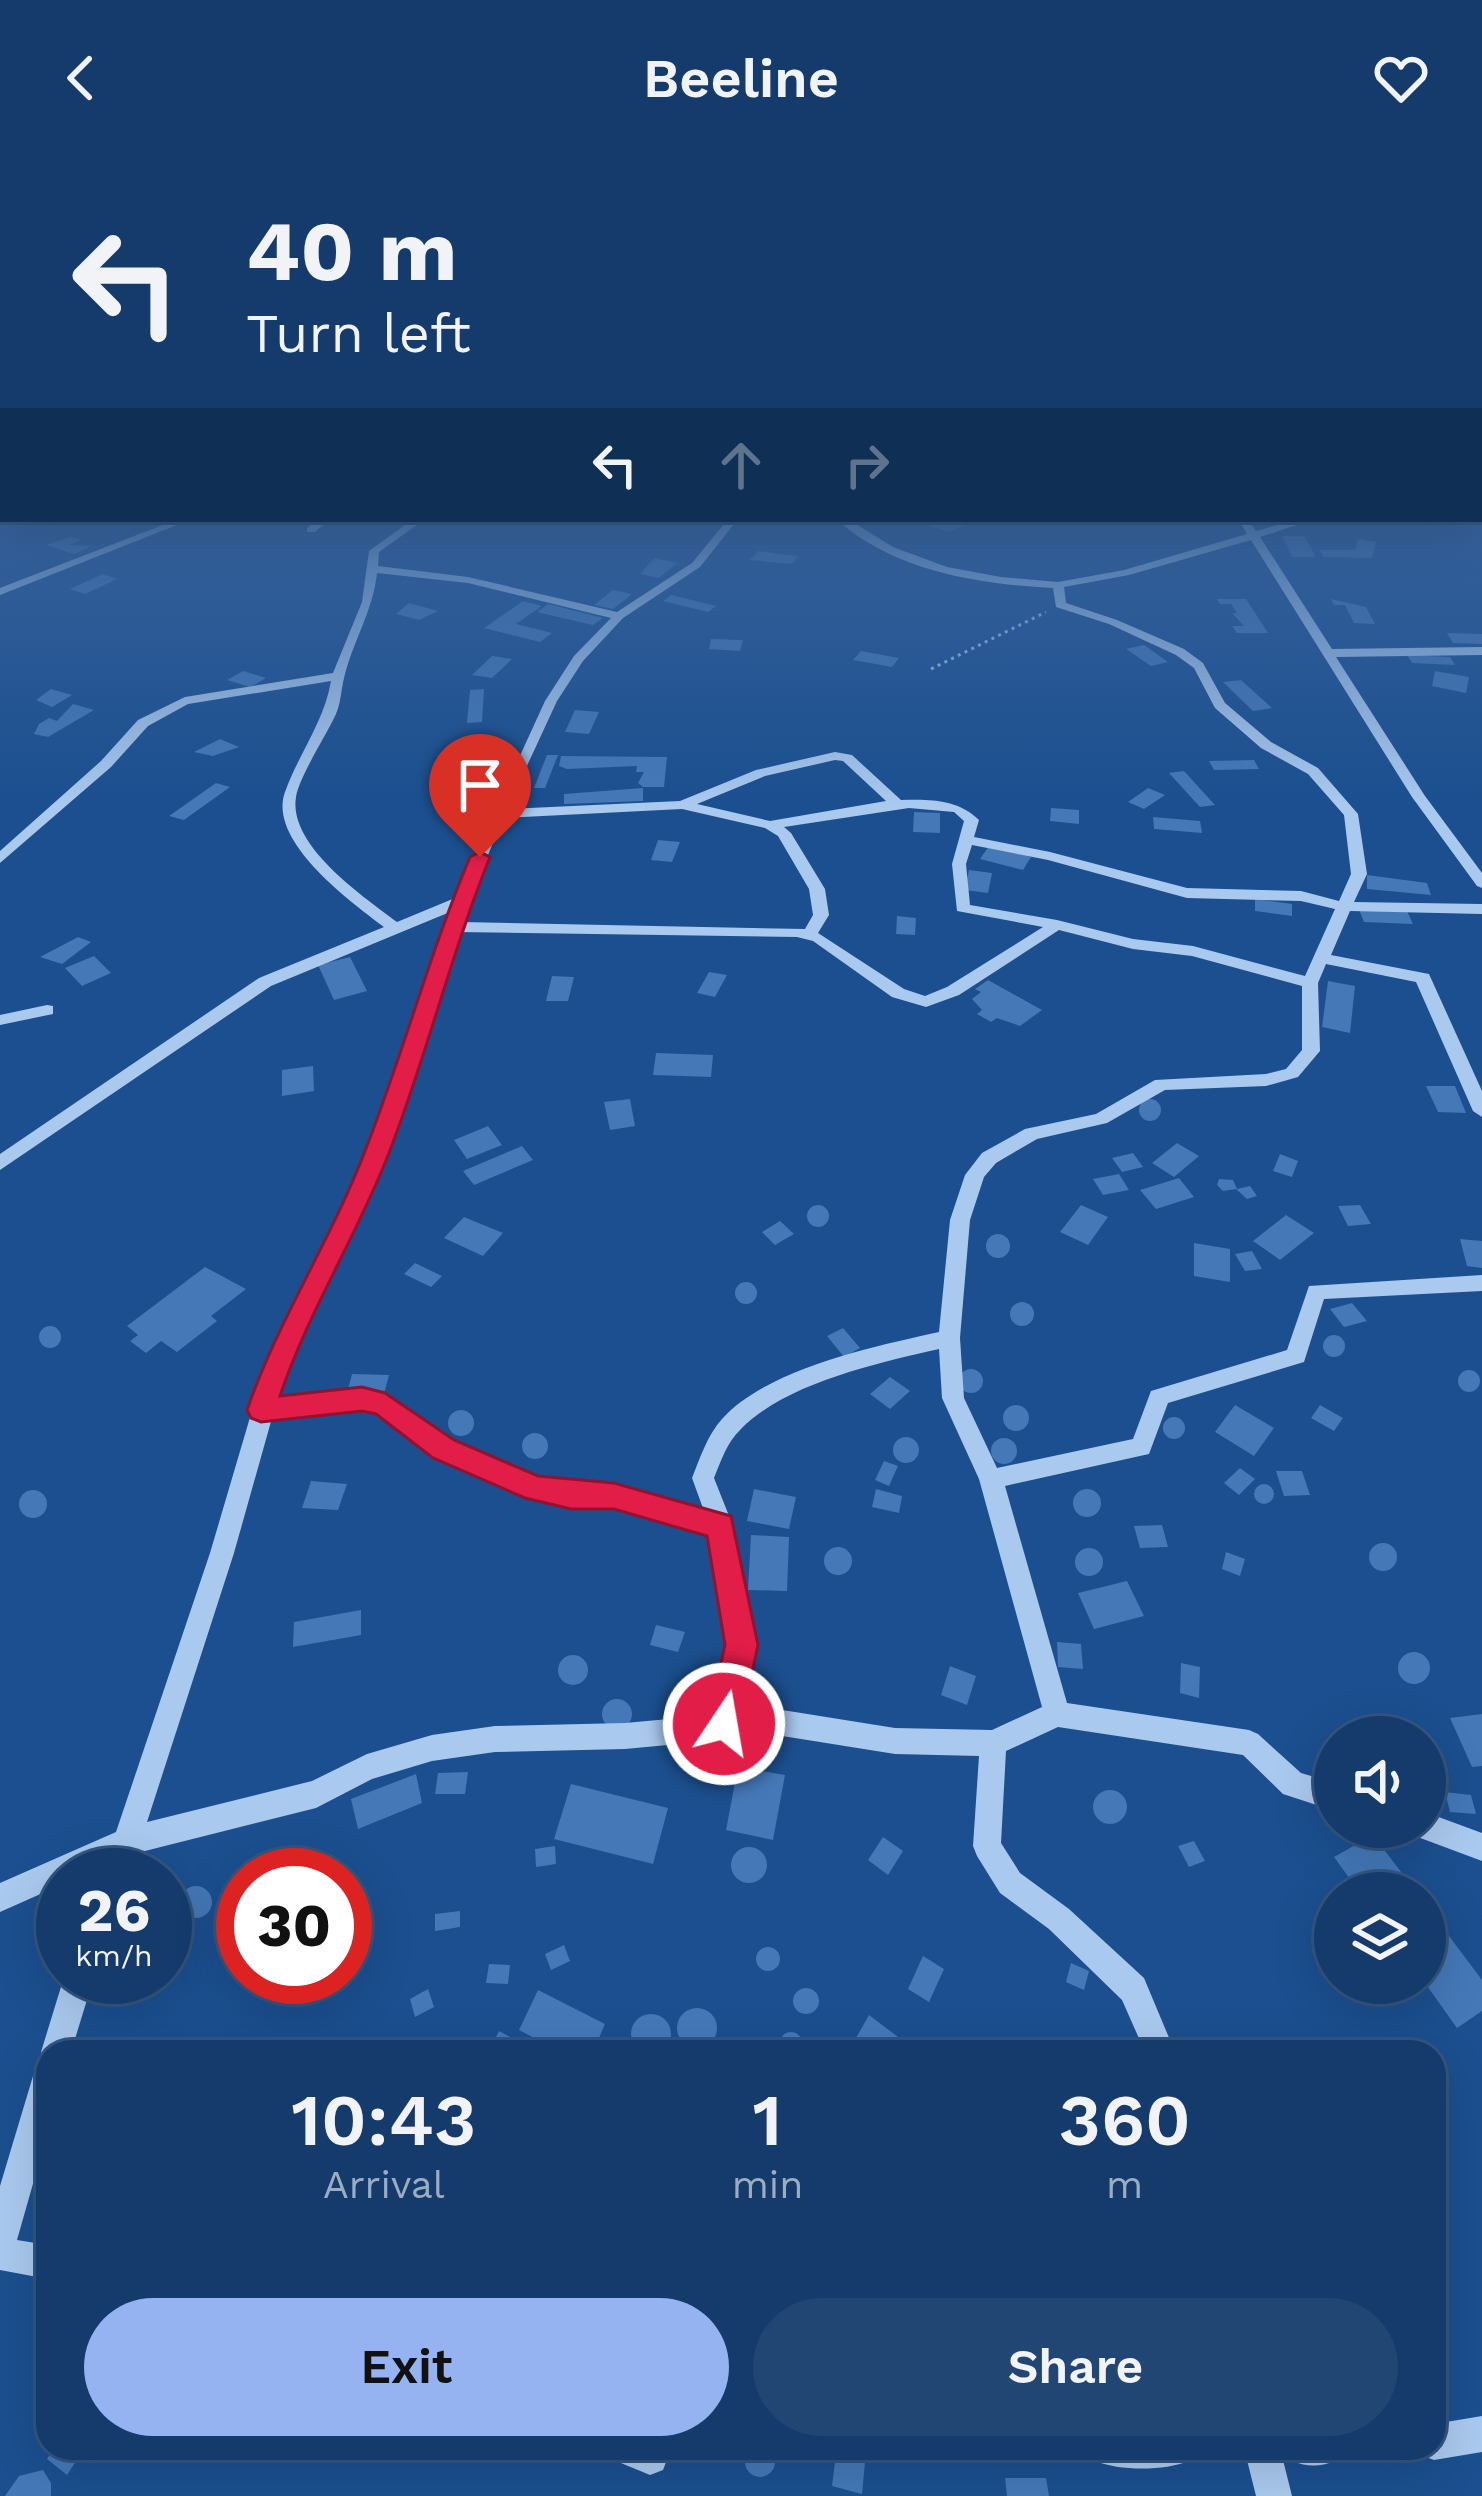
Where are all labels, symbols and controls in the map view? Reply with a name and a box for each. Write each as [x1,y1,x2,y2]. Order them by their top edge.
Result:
icon: back [48,45,114,111]
icon: heart [1368,45,1434,111]
text: Beeline [643,47,839,110]
text: 40 m [246,202,457,300]
icon: left [48,204,204,360]
text: Turn left [246,302,471,365]
icon: left [582,432,648,498]
icon: ahead [708,432,774,498]
icon: right [834,432,900,498]
pin [429,734,531,857]
icon: arrive [447,752,513,818]
position arrow [661,1661,787,1787]
map controls [1314,1716,1446,2004]
button: sound [1314,1716,1446,1848]
speed limit sign: 30 [216,1848,372,2004]
button: layers [1314,1872,1446,2004]
text: 26 [78,1875,150,1946]
text: km/h [75,1938,153,1973]
text: 10:43 [291,2078,476,2162]
text: 1 [753,2078,782,2162]
text: 360 [1058,2078,1191,2162]
text: Arrival [323,2162,445,2207]
text: min [732,2162,803,2207]
text: m [1106,2162,1143,2207]
button: Exit [84,2298,729,2436]
button: Share [753,2298,1398,2436]

